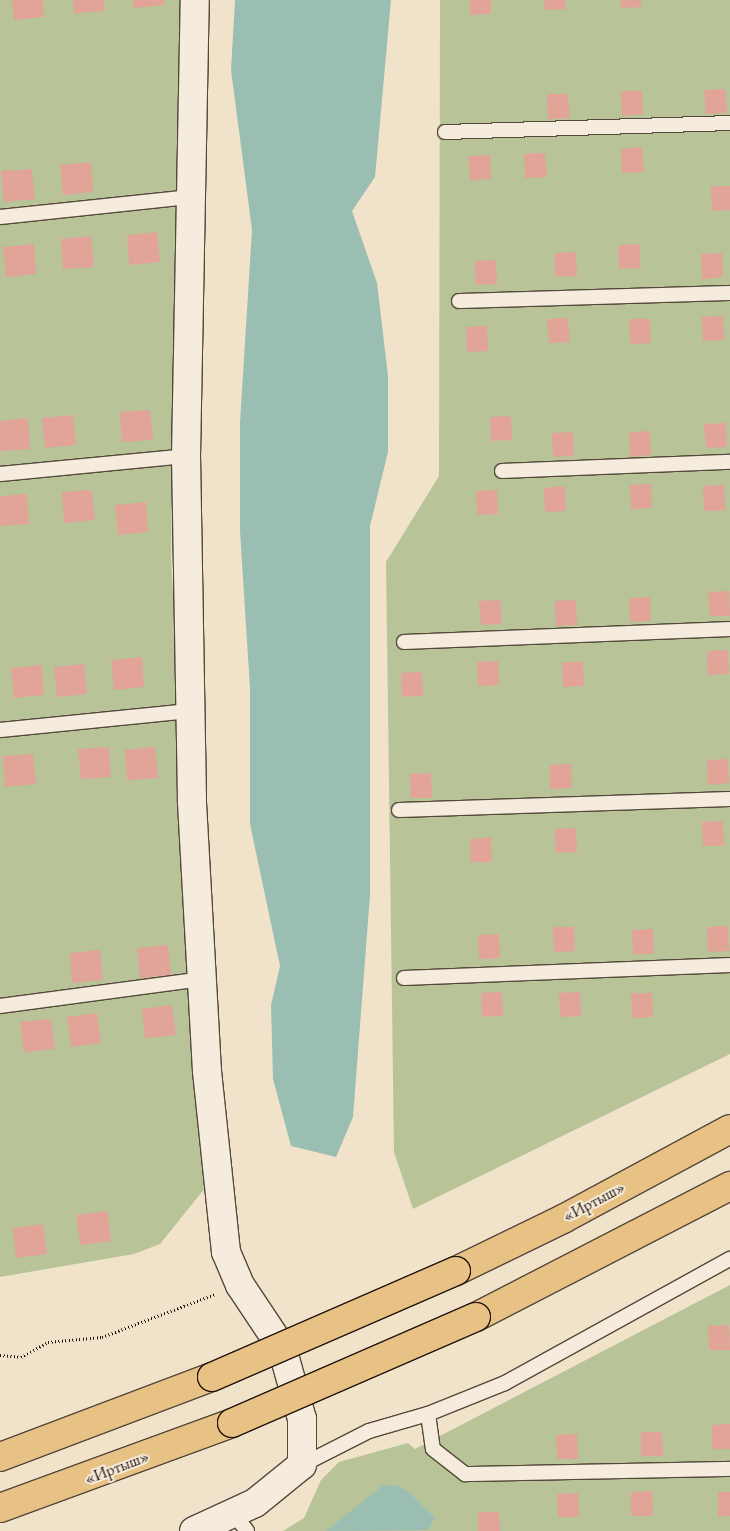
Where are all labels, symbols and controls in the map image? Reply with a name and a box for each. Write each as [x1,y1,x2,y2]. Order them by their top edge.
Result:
street label: «Иртыш» [560,1178,628,1226]
street label: «Иртыш» [82,1447,152,1489]

